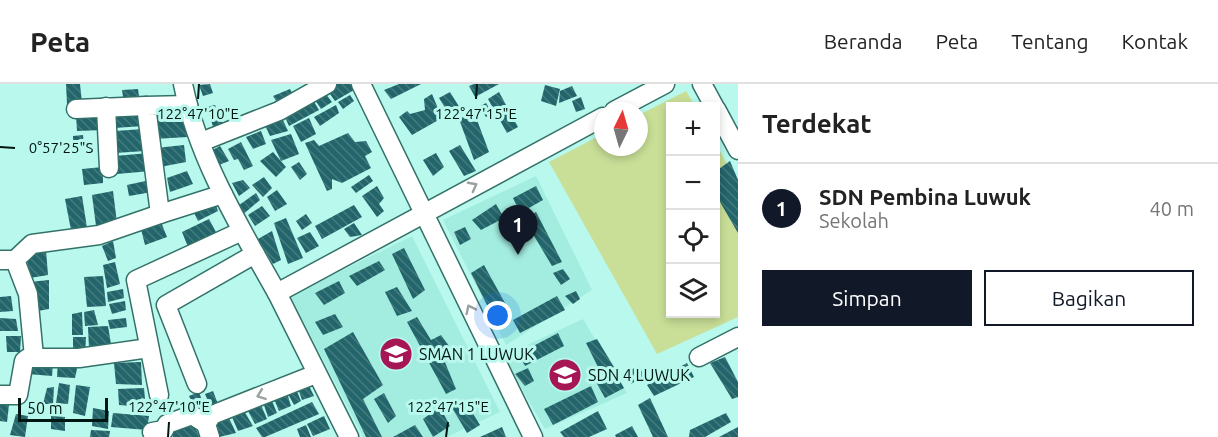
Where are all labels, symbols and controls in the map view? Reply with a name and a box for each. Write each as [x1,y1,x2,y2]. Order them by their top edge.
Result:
text: Peta [30,26,90,57]
text: Beranda [824,29,903,53]
text: Peta [936,29,978,53]
text: Tentang [1011,29,1089,53]
text: Kontak [1122,29,1188,53]
north arrow [594,102,648,156]
map controls [666,102,720,318]
button: + [666,102,720,156]
text: 122°47'10"E [157,105,239,122]
text: 122°47'15"E [435,105,517,122]
text: Terdekat [762,109,872,138]
text: 0°57'25"S [29,139,93,156]
button: − [666,156,720,210]
one-way arrow [467,182,478,193]
text: SDN Pembina Luwuk [819,184,1031,209]
text: 1 [776,197,787,220]
text: 40 m [1150,197,1194,220]
pin: 1 [498,206,538,255]
text: Sekolah [819,209,889,232]
button: locate [666,210,720,264]
button: layers [666,264,720,318]
button: Simpan [762,270,972,326]
button: Bagikan [984,270,1194,326]
your location [483,301,512,330]
one-way arrow [465,305,477,316]
school or university icon: SMAN 1 LUWUK [378,336,414,372]
place label: SMAN 1 LUWUK [419,345,534,363]
school or university icon: SDN 4 LUWUK [547,357,583,393]
place label: SDN 4 LUWUK [588,366,690,384]
one-way arrow [256,388,267,401]
scale bar [18,395,108,422]
text: 122°47'10"E [128,398,210,415]
text: 122°47'15"E [407,398,489,415]
text: 50 m [27,399,63,417]

